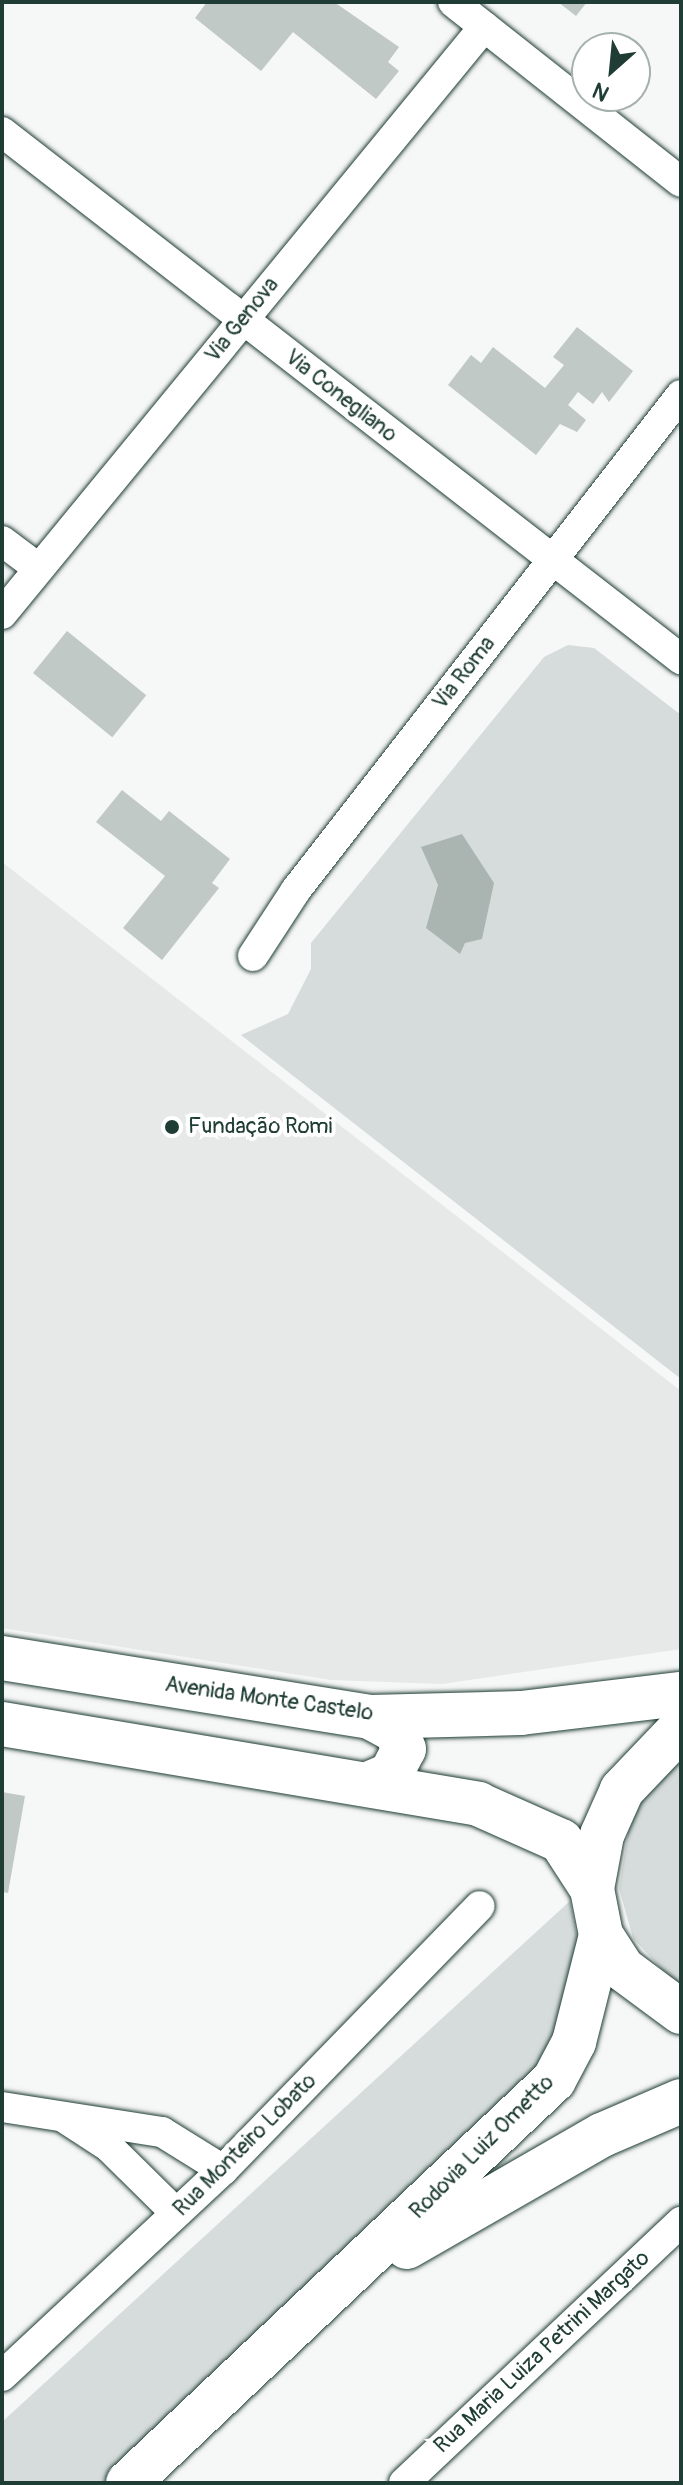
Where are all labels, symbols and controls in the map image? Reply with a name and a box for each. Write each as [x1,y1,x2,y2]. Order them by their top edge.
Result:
north arrow [571,32,651,112]
text: N [588,76,614,107]
street label: Via Genova [200,272,284,368]
street label: Via Conegliano [280,344,402,448]
street label: Via Roma [427,631,501,715]
place label: Fundação Romi [188,1114,332,1140]
marker: Fundação Romi [163,1118,181,1136]
street label: Avenida Monte Castelo [163,1671,375,1727]
street label: Rua Monteiro Lobato [168,2068,322,2222]
street label: Rodovia Luiz Ometto [404,2069,560,2225]
street label: Rua Maria Luiza Petrini Margato [429,2245,655,2459]

